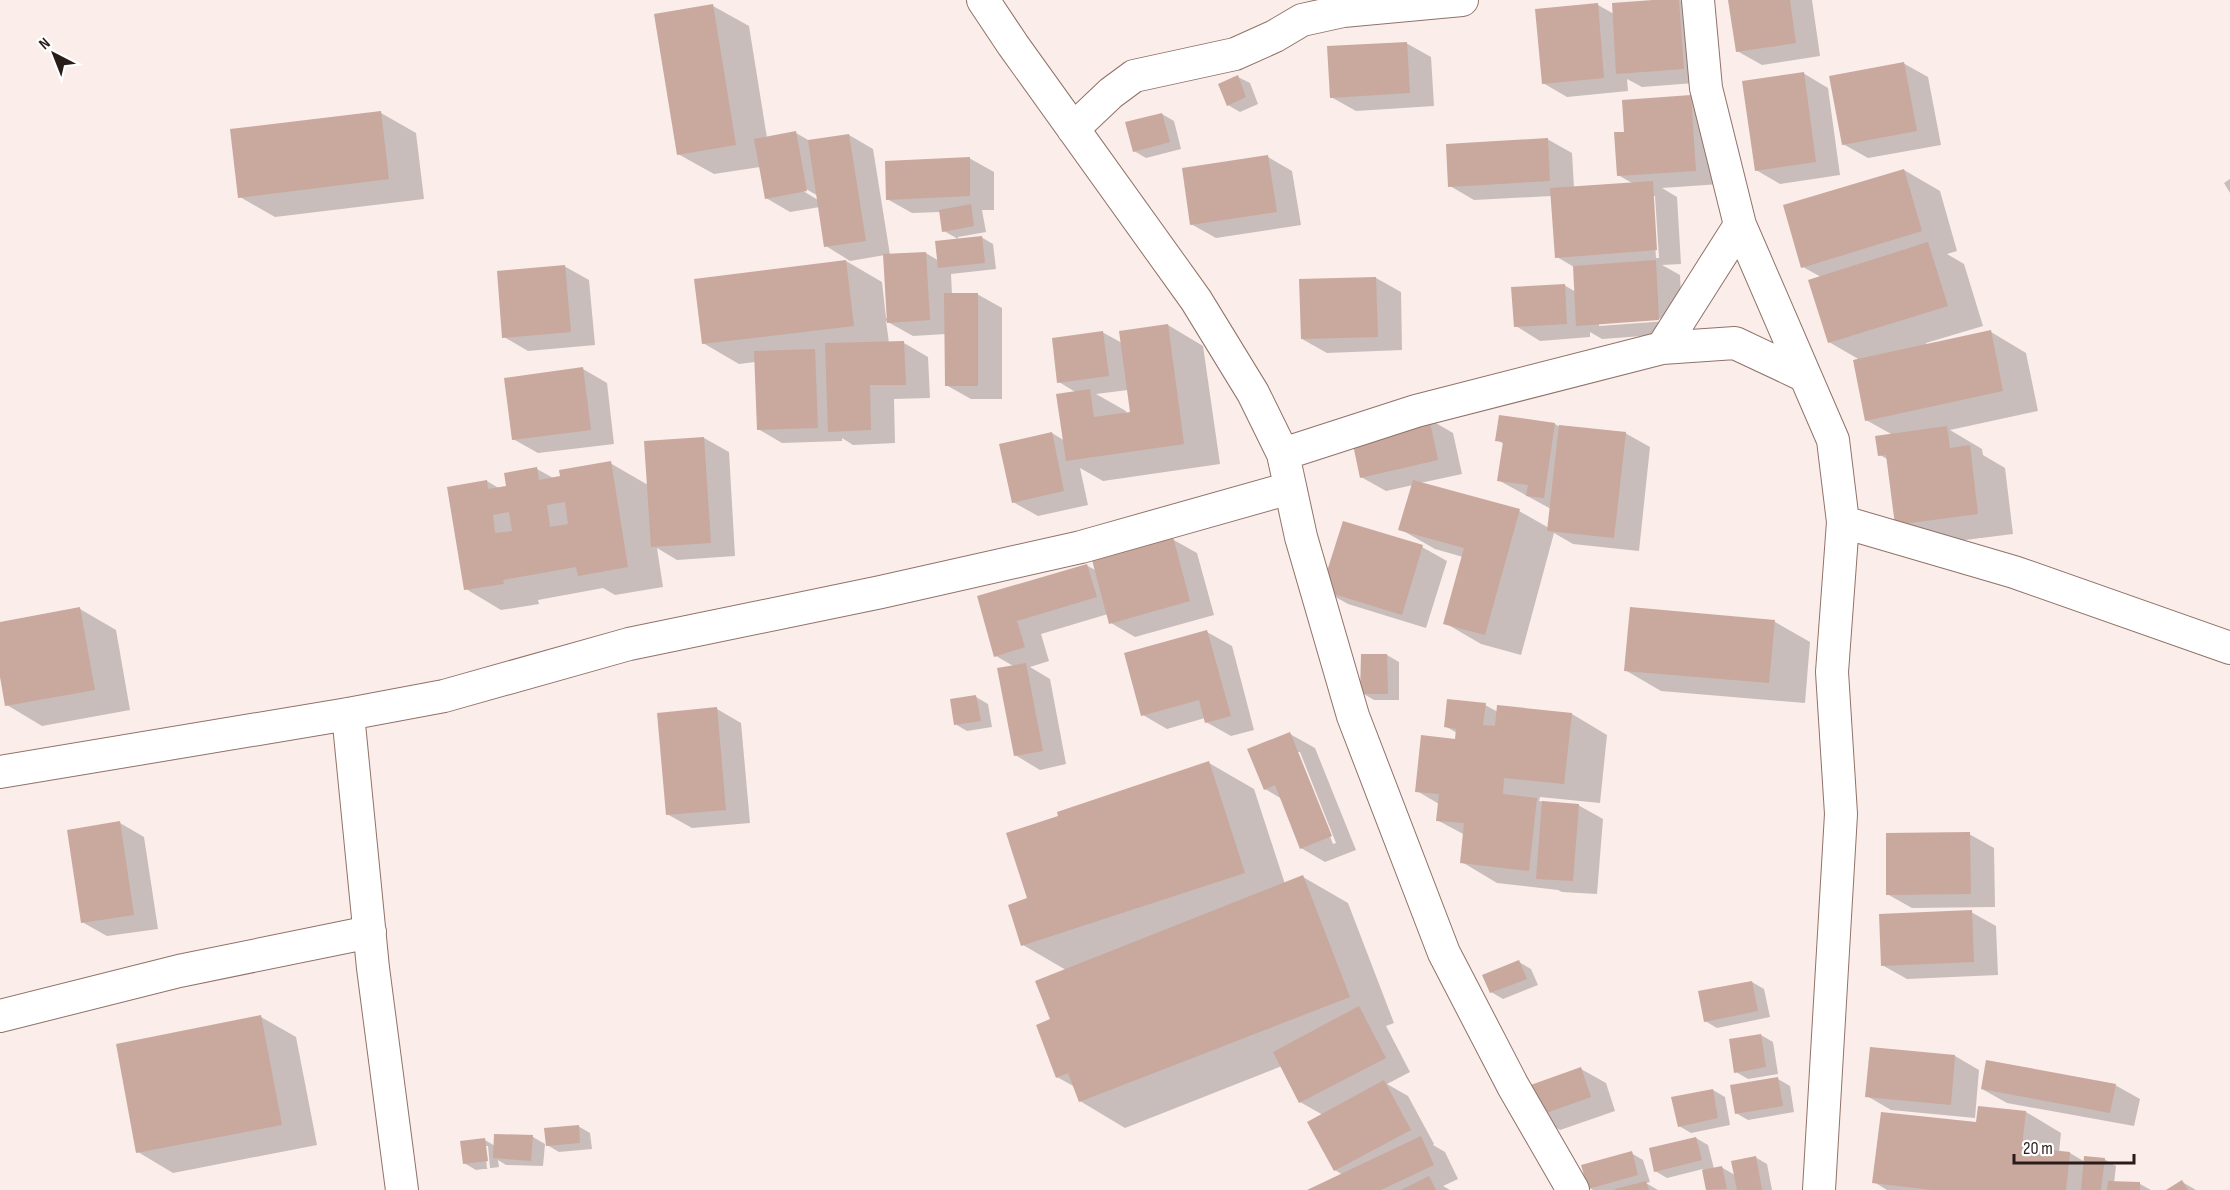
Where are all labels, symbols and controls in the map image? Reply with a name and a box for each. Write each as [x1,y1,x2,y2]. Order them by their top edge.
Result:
north arrow [24,24,84,84]
text: N [35,34,54,54]
scale bar [2014,1127,2134,1165]
text: 20 m [2023,1138,2053,1159]

